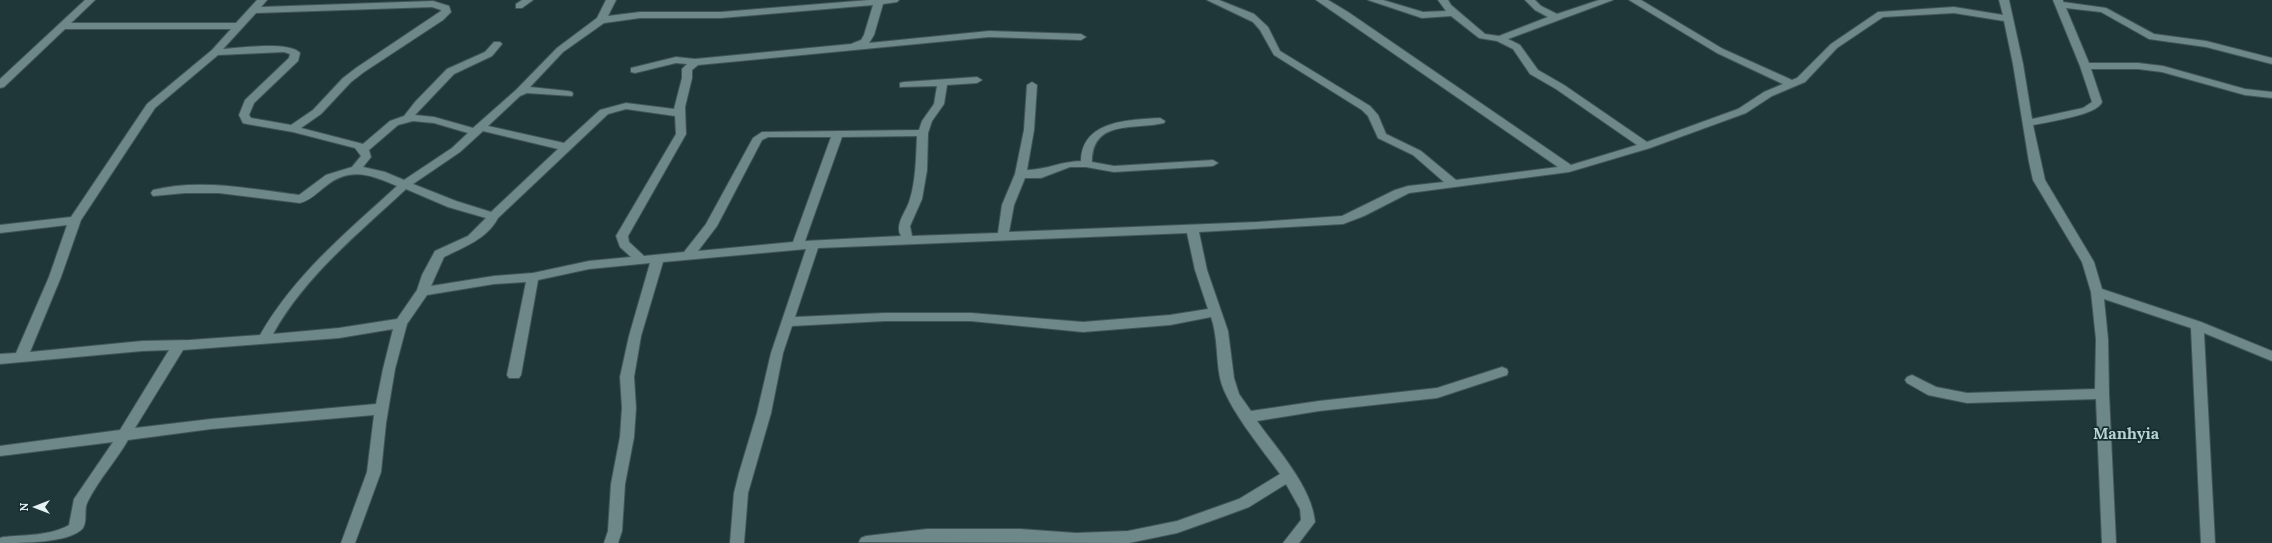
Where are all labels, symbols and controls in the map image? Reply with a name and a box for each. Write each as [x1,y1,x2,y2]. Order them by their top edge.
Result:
district label: Manhyia [2093,424,2159,444]
north arrow [16,487,56,527]
text: N [17,503,31,511]

